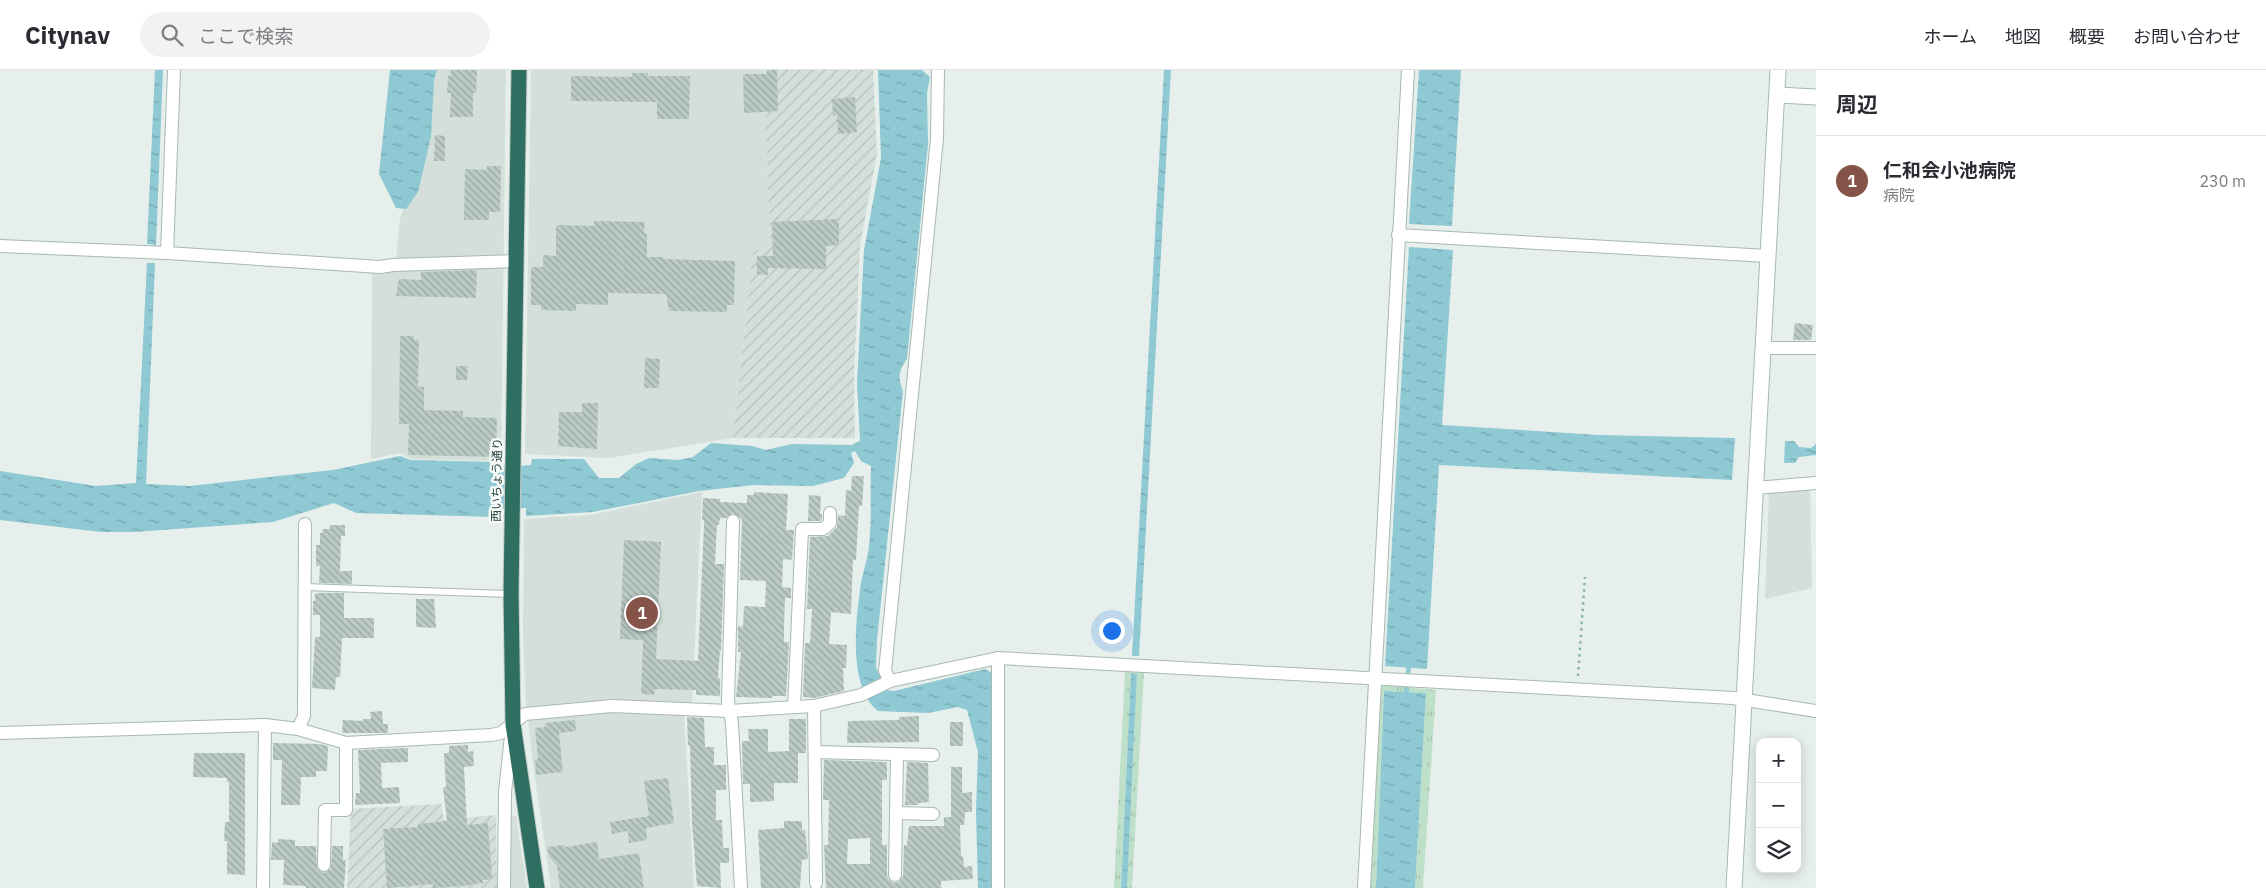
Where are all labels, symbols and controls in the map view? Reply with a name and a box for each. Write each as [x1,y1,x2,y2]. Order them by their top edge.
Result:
search box [140,12,490,57]
text: Citynav [25,19,110,51]
icon: search [158,21,186,49]
text: ここで検索 [198,24,293,48]
text: ホーム [1924,25,1977,48]
text: 地図 [2005,25,2041,48]
text: 概要 [2069,25,2105,48]
text: お問い合わせ [2133,25,2241,48]
text: 周辺 [1836,90,1878,118]
text: 仁和会小池病院 [1883,158,2016,182]
text: 1 [1847,171,1857,191]
text: 230 m [2199,171,2246,191]
text: 病院 [1883,185,1915,205]
street label: 西いちょう通り [488,438,505,522]
pin: 1 [626,594,658,632]
your location [1099,618,1125,644]
map controls [1756,738,1801,873]
button: + [1756,738,1801,783]
button: − [1756,783,1801,828]
button: layers [1756,828,1801,873]

